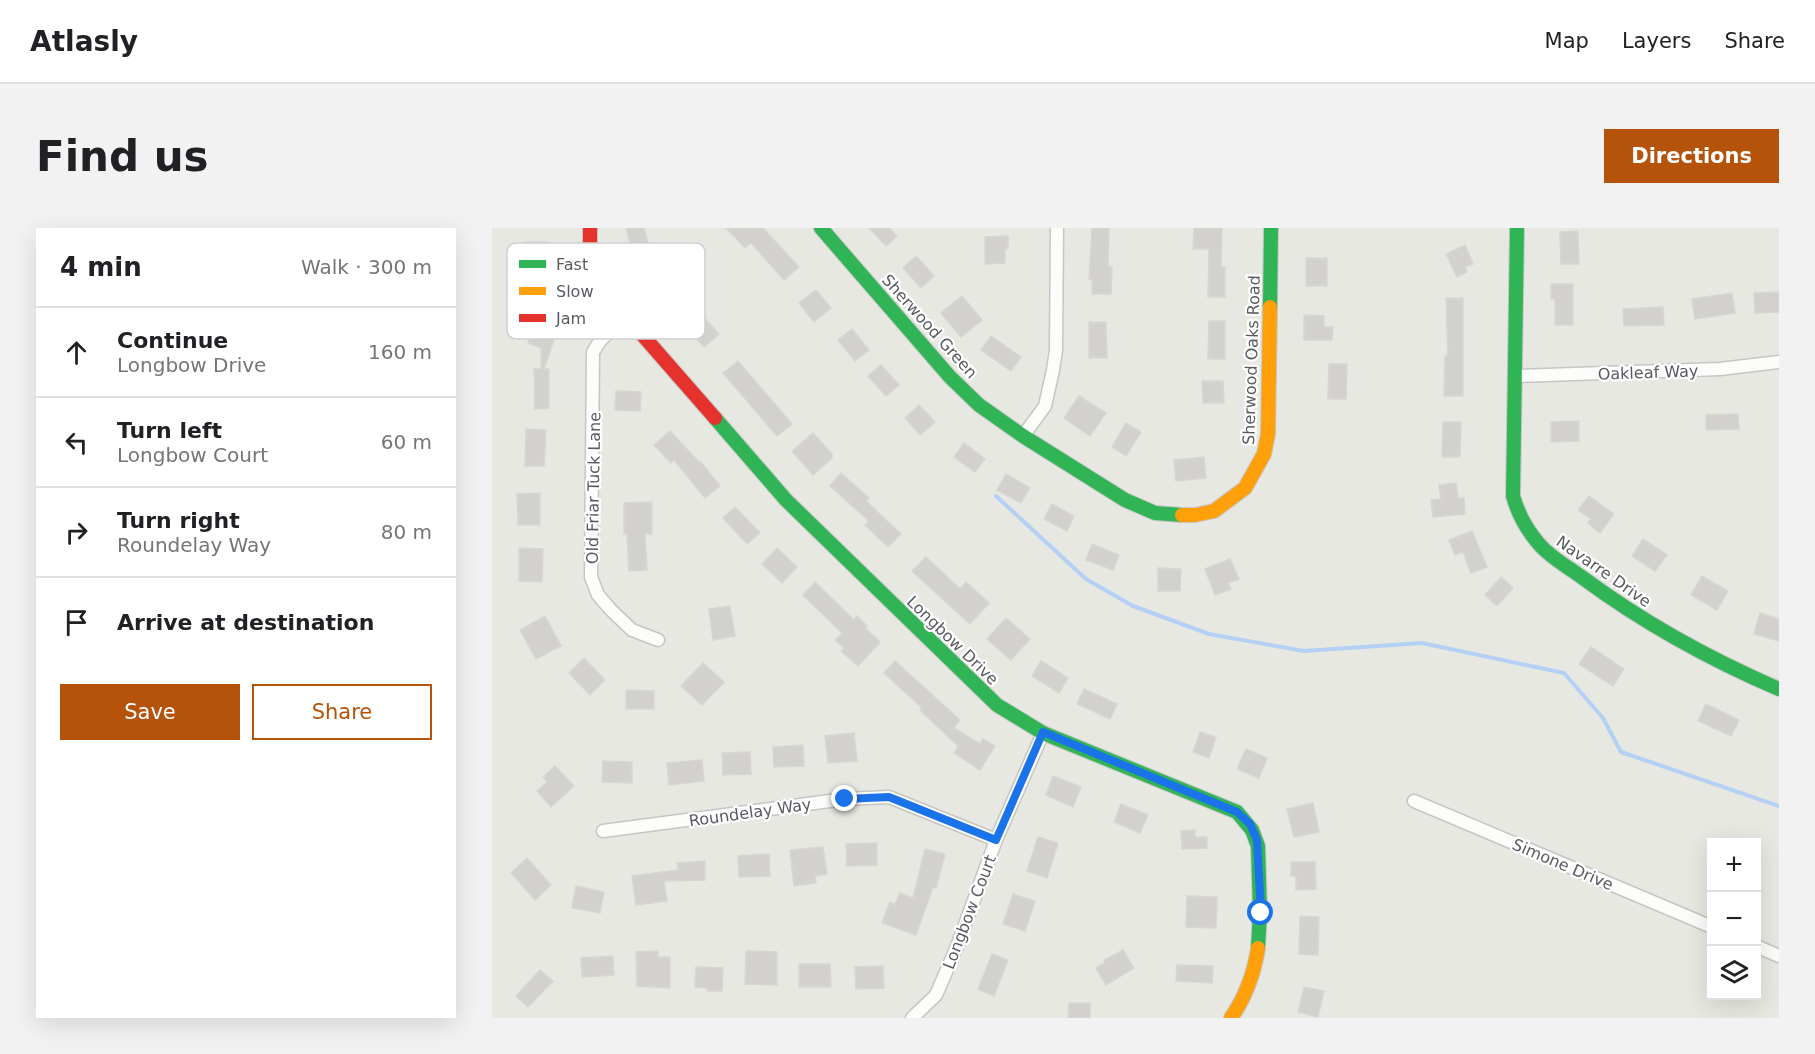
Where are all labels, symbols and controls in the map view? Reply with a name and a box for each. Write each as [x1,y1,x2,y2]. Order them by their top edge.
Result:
text: Atlasly [30,25,138,58]
text: Map [1545,29,1589,53]
text: Layers [1622,29,1691,53]
text: Share [1724,29,1785,53]
button: Directions [1604,129,1779,183]
text: Find us [36,132,209,181]
legend [507,243,705,339]
text: 4 min [60,252,142,282]
text: Walk · 300 m [301,255,432,279]
text: Fast [556,255,588,274]
street label: Sherwood Green [878,271,981,382]
street label: Sherwood Oaks Road [1239,275,1264,445]
text: Slow [556,282,593,301]
text: Jam [555,309,586,328]
text: Continue [117,328,228,353]
icon: ahead [60,336,93,369]
text: 160 m [368,340,432,364]
text: Longbow Drive [117,353,266,377]
street label: Oakleaf Way [1597,361,1699,384]
street label: Old Friar Tuck Lane [583,412,604,564]
text: Turn left [117,418,222,443]
icon: left [60,426,93,459]
text: 60 m [381,430,432,454]
text: Longbow Court [117,443,268,467]
text: Turn right [117,508,240,533]
icon: right [60,516,93,549]
text: 80 m [381,520,432,544]
street label: Navarre Drive [1553,532,1655,611]
text: Roundelay Way [117,533,271,557]
street label: Longbow Drive [903,592,1002,689]
icon: arrive [60,606,93,639]
text: Arrive at destination [117,610,374,635]
button: Save [60,684,240,740]
button: Share [252,684,432,740]
route end [831,785,857,811]
street label: Roundelay Way [688,795,812,830]
street label: Simone Drive [1510,835,1616,894]
map controls [1707,838,1761,1000]
button: + [1707,838,1761,892]
street label: Longbow Court [939,852,1000,972]
button: − [1707,892,1761,946]
route start [1247,899,1273,925]
button: layers [1707,946,1761,1000]

